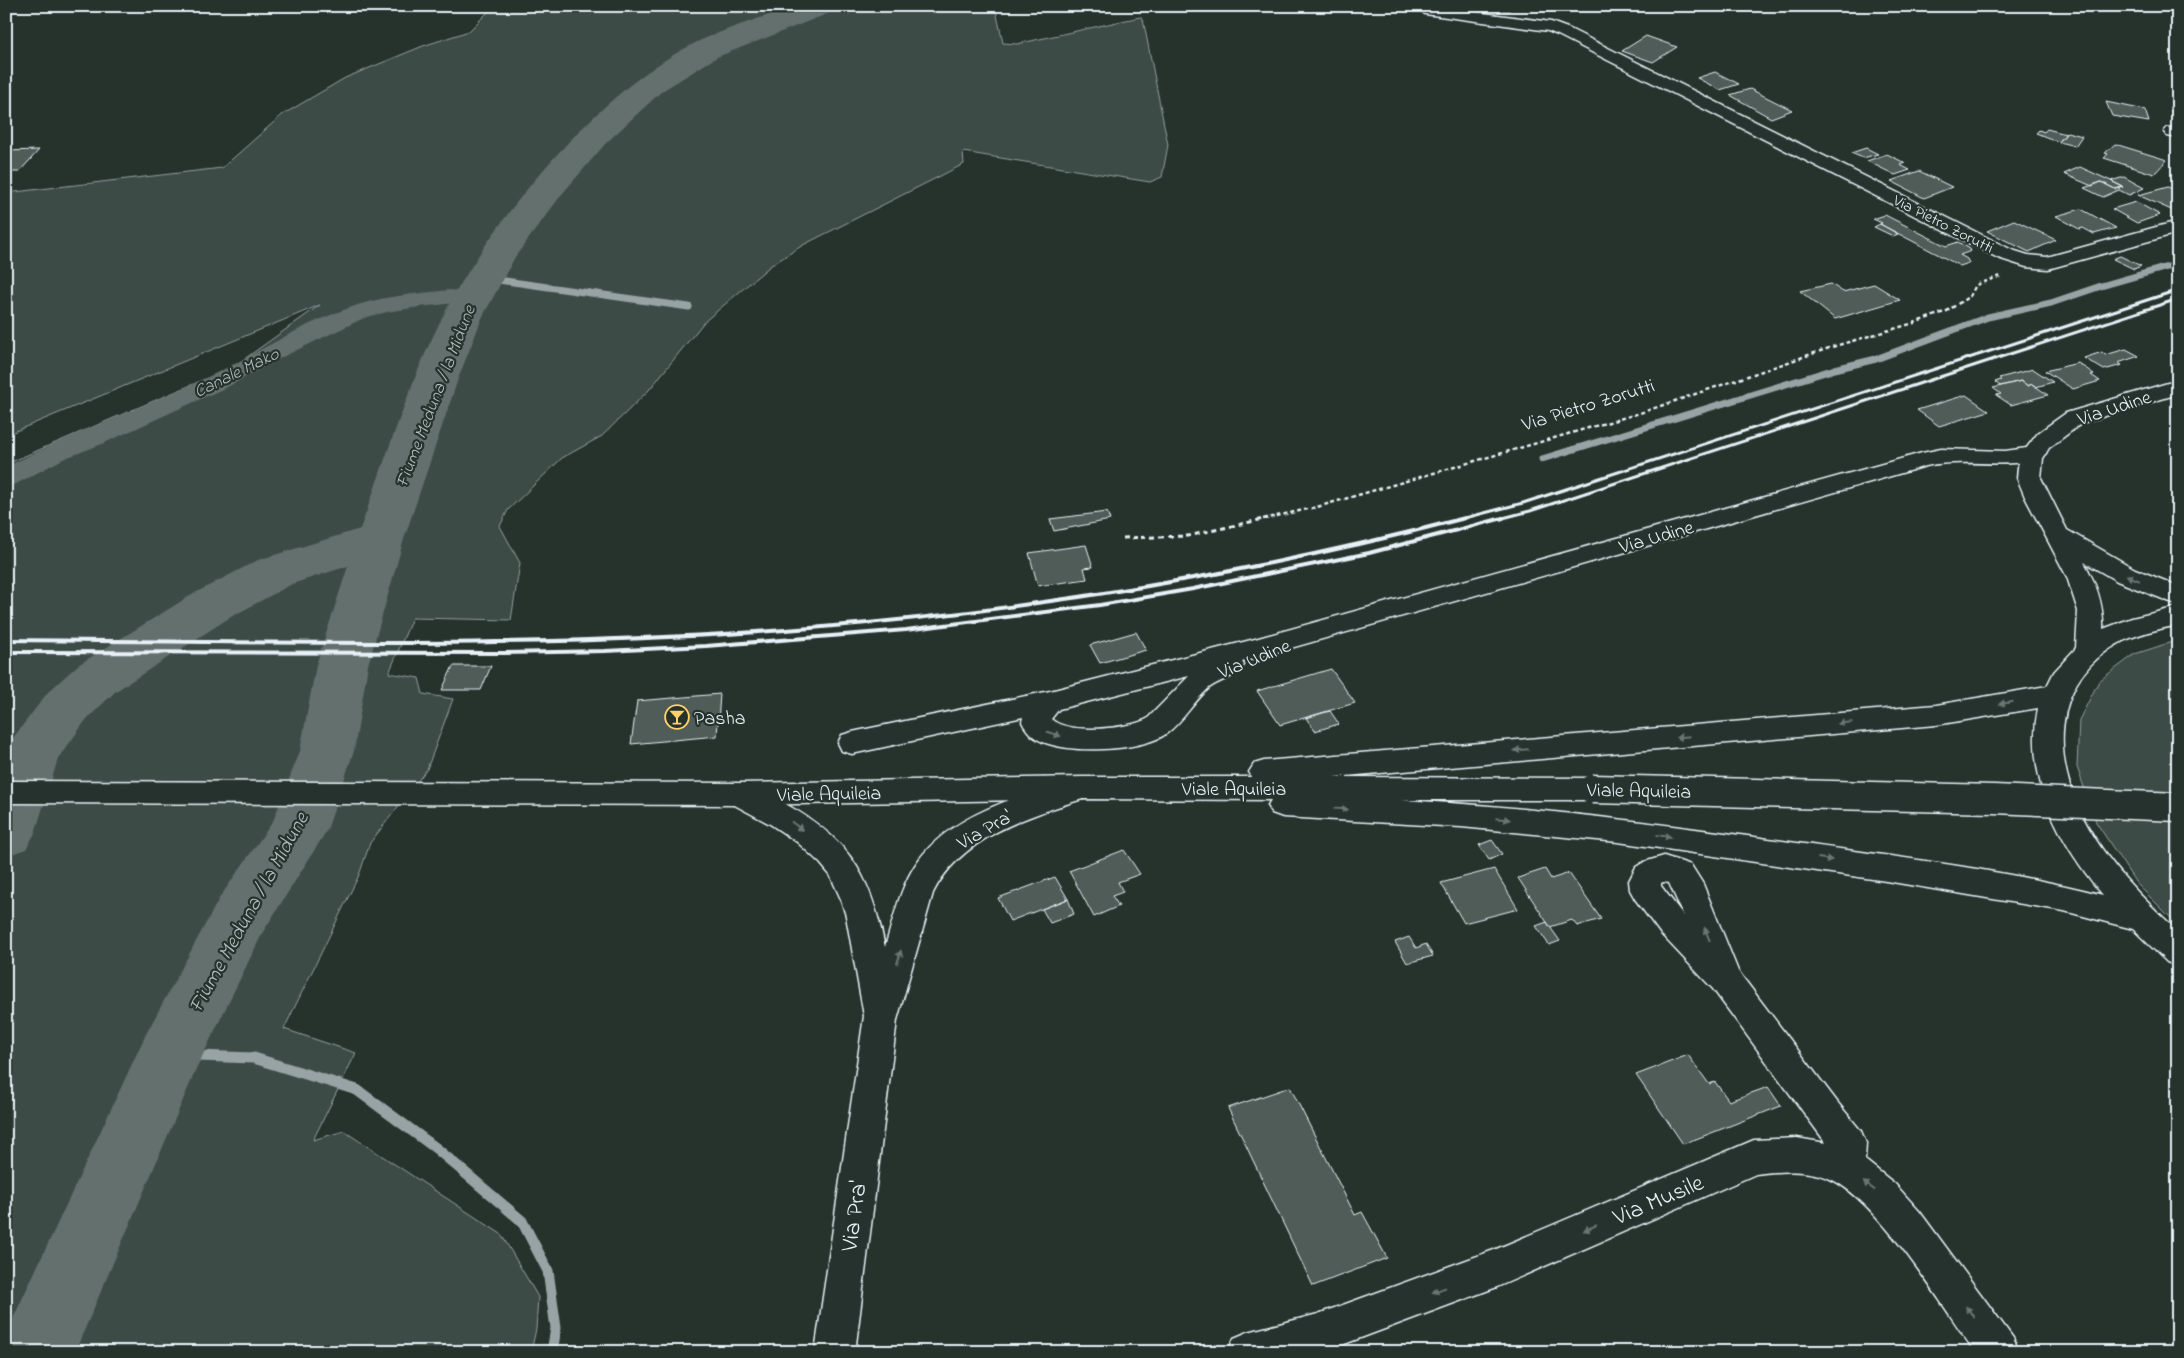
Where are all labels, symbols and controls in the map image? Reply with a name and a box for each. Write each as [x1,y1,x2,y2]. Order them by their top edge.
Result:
street label: Via Pietro Zorutti [1888,189,1998,260]
water label: Fiume Meduna / la Midune [390,301,484,491]
water label: Canale Mako [190,342,284,406]
street label: Via Pietro Zorutti [1518,372,1659,441]
street label: Via Udine [2073,384,2155,435]
street label: Via Udine [1615,514,1697,563]
one-way arrow [2126,574,2140,582]
street label: Via Udine [1213,633,1296,688]
one-way arrow [1998,700,2014,708]
bar icon: Pasha [664,704,690,730]
place label: Pasha [694,705,746,734]
one-way arrow [1837,719,1853,727]
one-way arrow [1046,730,1061,738]
one-way arrow [1675,733,1691,741]
one-way arrow [1513,747,1529,755]
street label: Viale Aquileia [1181,776,1286,805]
street label: Viale Aquileia [1585,777,1691,808]
street label: Viale Aquileia [776,780,882,811]
street label: Via Pra' [951,804,1018,859]
one-way arrow [1333,805,1349,813]
water label: Fiume Meduna / la Midune [182,806,318,1019]
one-way arrow [1495,815,1511,823]
one-way arrow [790,821,803,832]
one-way arrow [1657,832,1673,840]
one-way arrow [1817,855,1833,863]
one-way arrow [1702,927,1710,941]
one-way arrow [895,949,903,964]
street label: Via Musile [1607,1166,1710,1236]
street label: Via Pra' [833,1178,878,1255]
one-way arrow [1863,1180,1876,1191]
one-way arrow [1583,1225,1597,1233]
one-way arrow [1431,1286,1446,1294]
one-way arrow [1965,1305,1975,1319]

